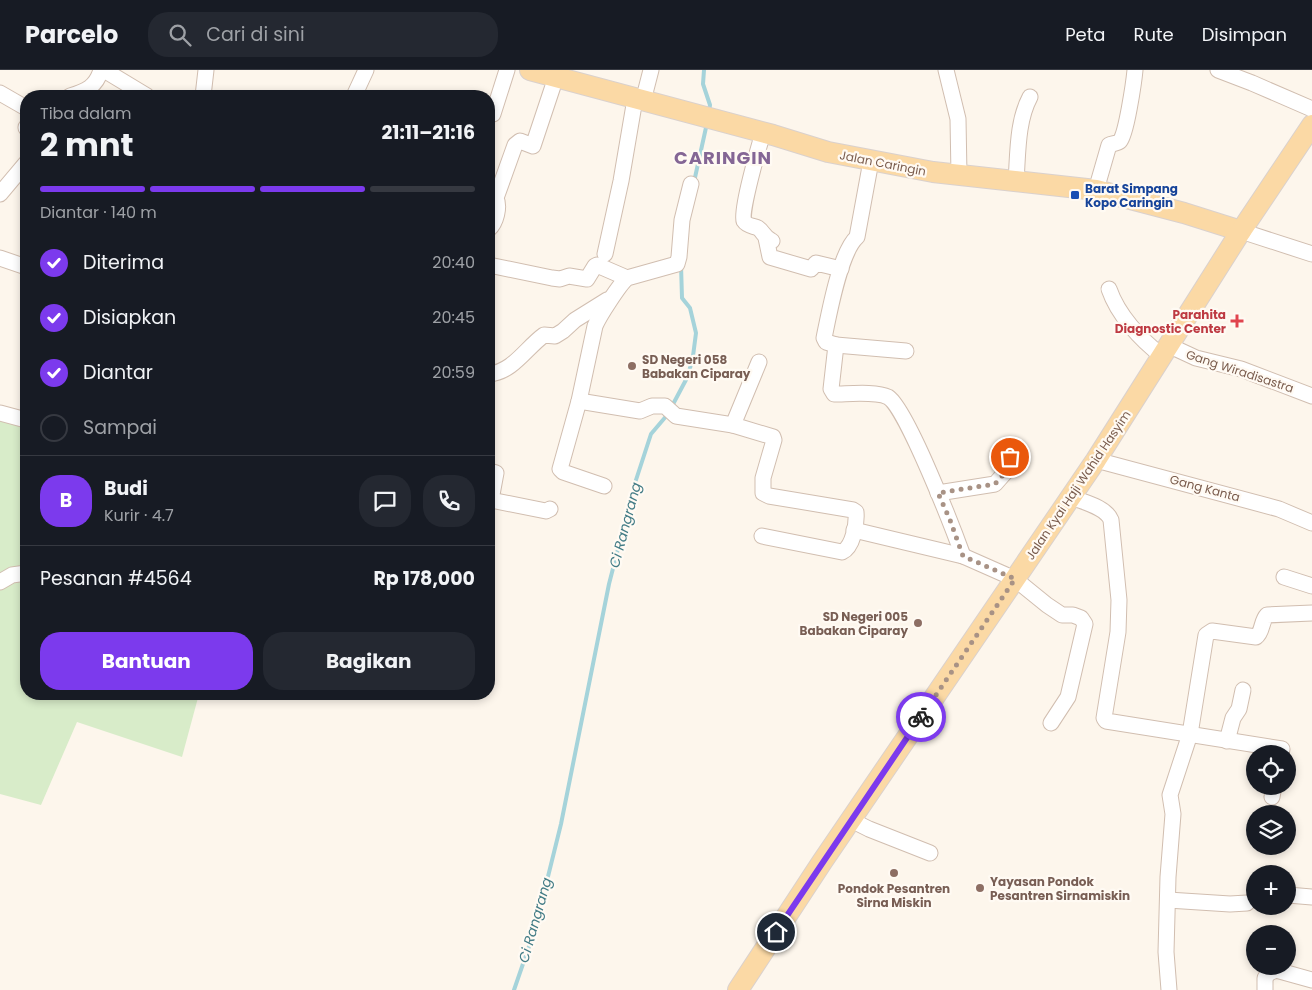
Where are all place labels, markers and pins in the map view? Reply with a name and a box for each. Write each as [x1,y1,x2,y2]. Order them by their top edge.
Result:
place label: Barat Simpang Kopo Caringin [1085,180,1178,211]
marker: Barat Simpang Kopo Caringin [1069,189,1081,201]
place label: Parahita Diagnostic Center [1115,306,1226,337]
marker: Parahita Diagnostic Center [1230,314,1244,328]
place label: SD Negeri 058 Babakan Ciparay [642,351,751,382]
marker: SD Negeri 058 Babakan Ciparay [626,360,638,372]
pin [989,436,1031,478]
place label: SD Negeri 005 Babakan Ciparay [800,608,908,639]
marker: SD Negeri 005 Babakan Ciparay [912,617,924,629]
marker: Pondok Pesantren Sirna Miskin [888,867,900,879]
place label: Yayasan Pondok Pesantren Sirnamiskin [990,873,1130,904]
place label: Pondok Pesantren Sirna Miskin [838,880,950,911]
marker: Yayasan Pondok Pesantren Sirnamiskin [974,882,986,894]
pin [755,911,797,953]

